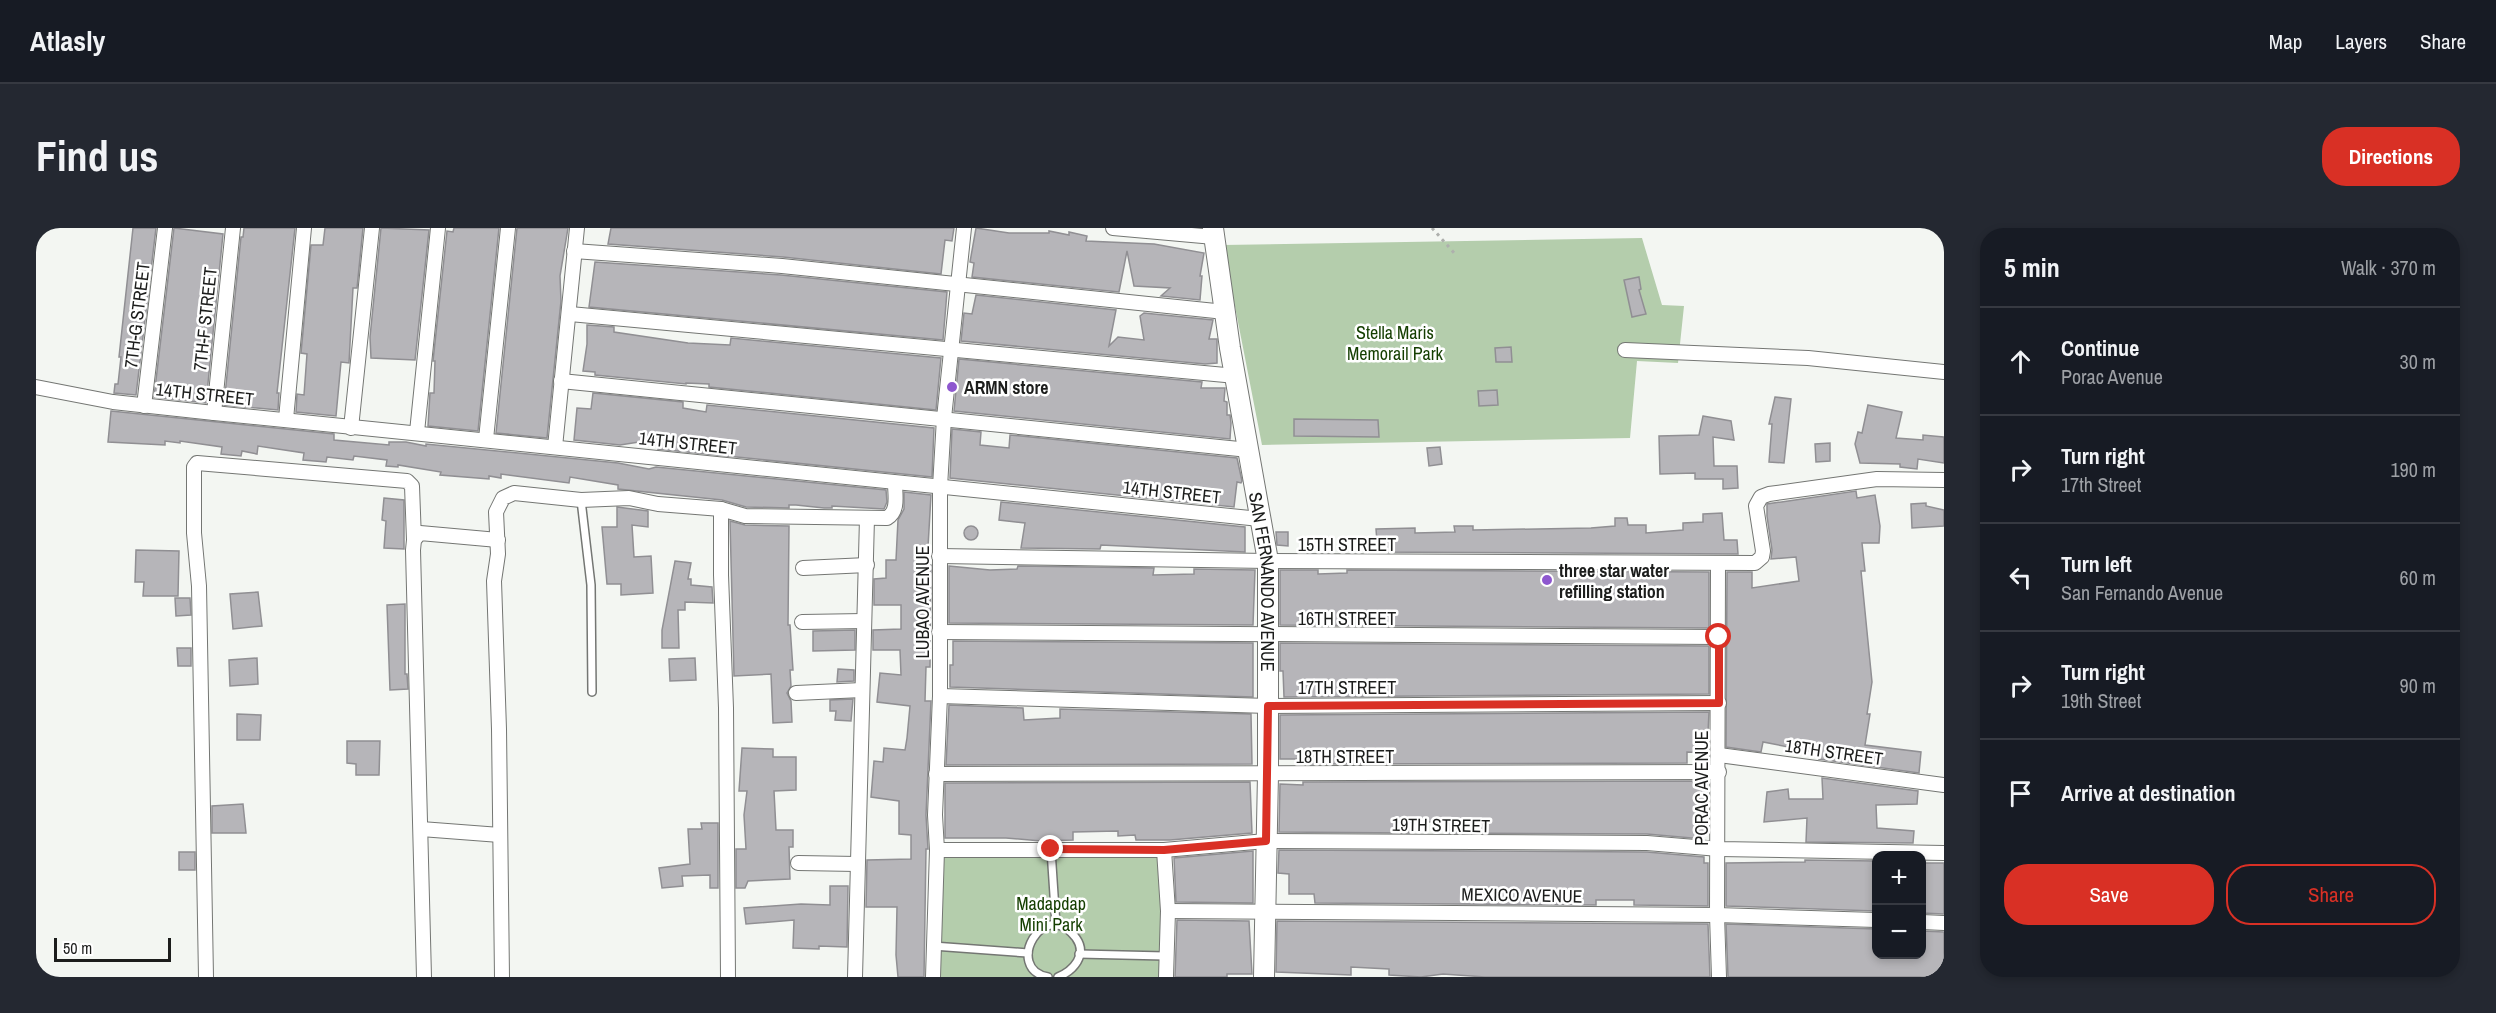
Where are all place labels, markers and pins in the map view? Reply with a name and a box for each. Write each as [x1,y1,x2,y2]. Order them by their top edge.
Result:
place label: ARMN store [964,375,1048,400]
marker: ARMN store [945,380,959,394]
place label: three star water refilling station [1559,558,1669,604]
marker: three star water refilling station [1540,573,1554,587]

